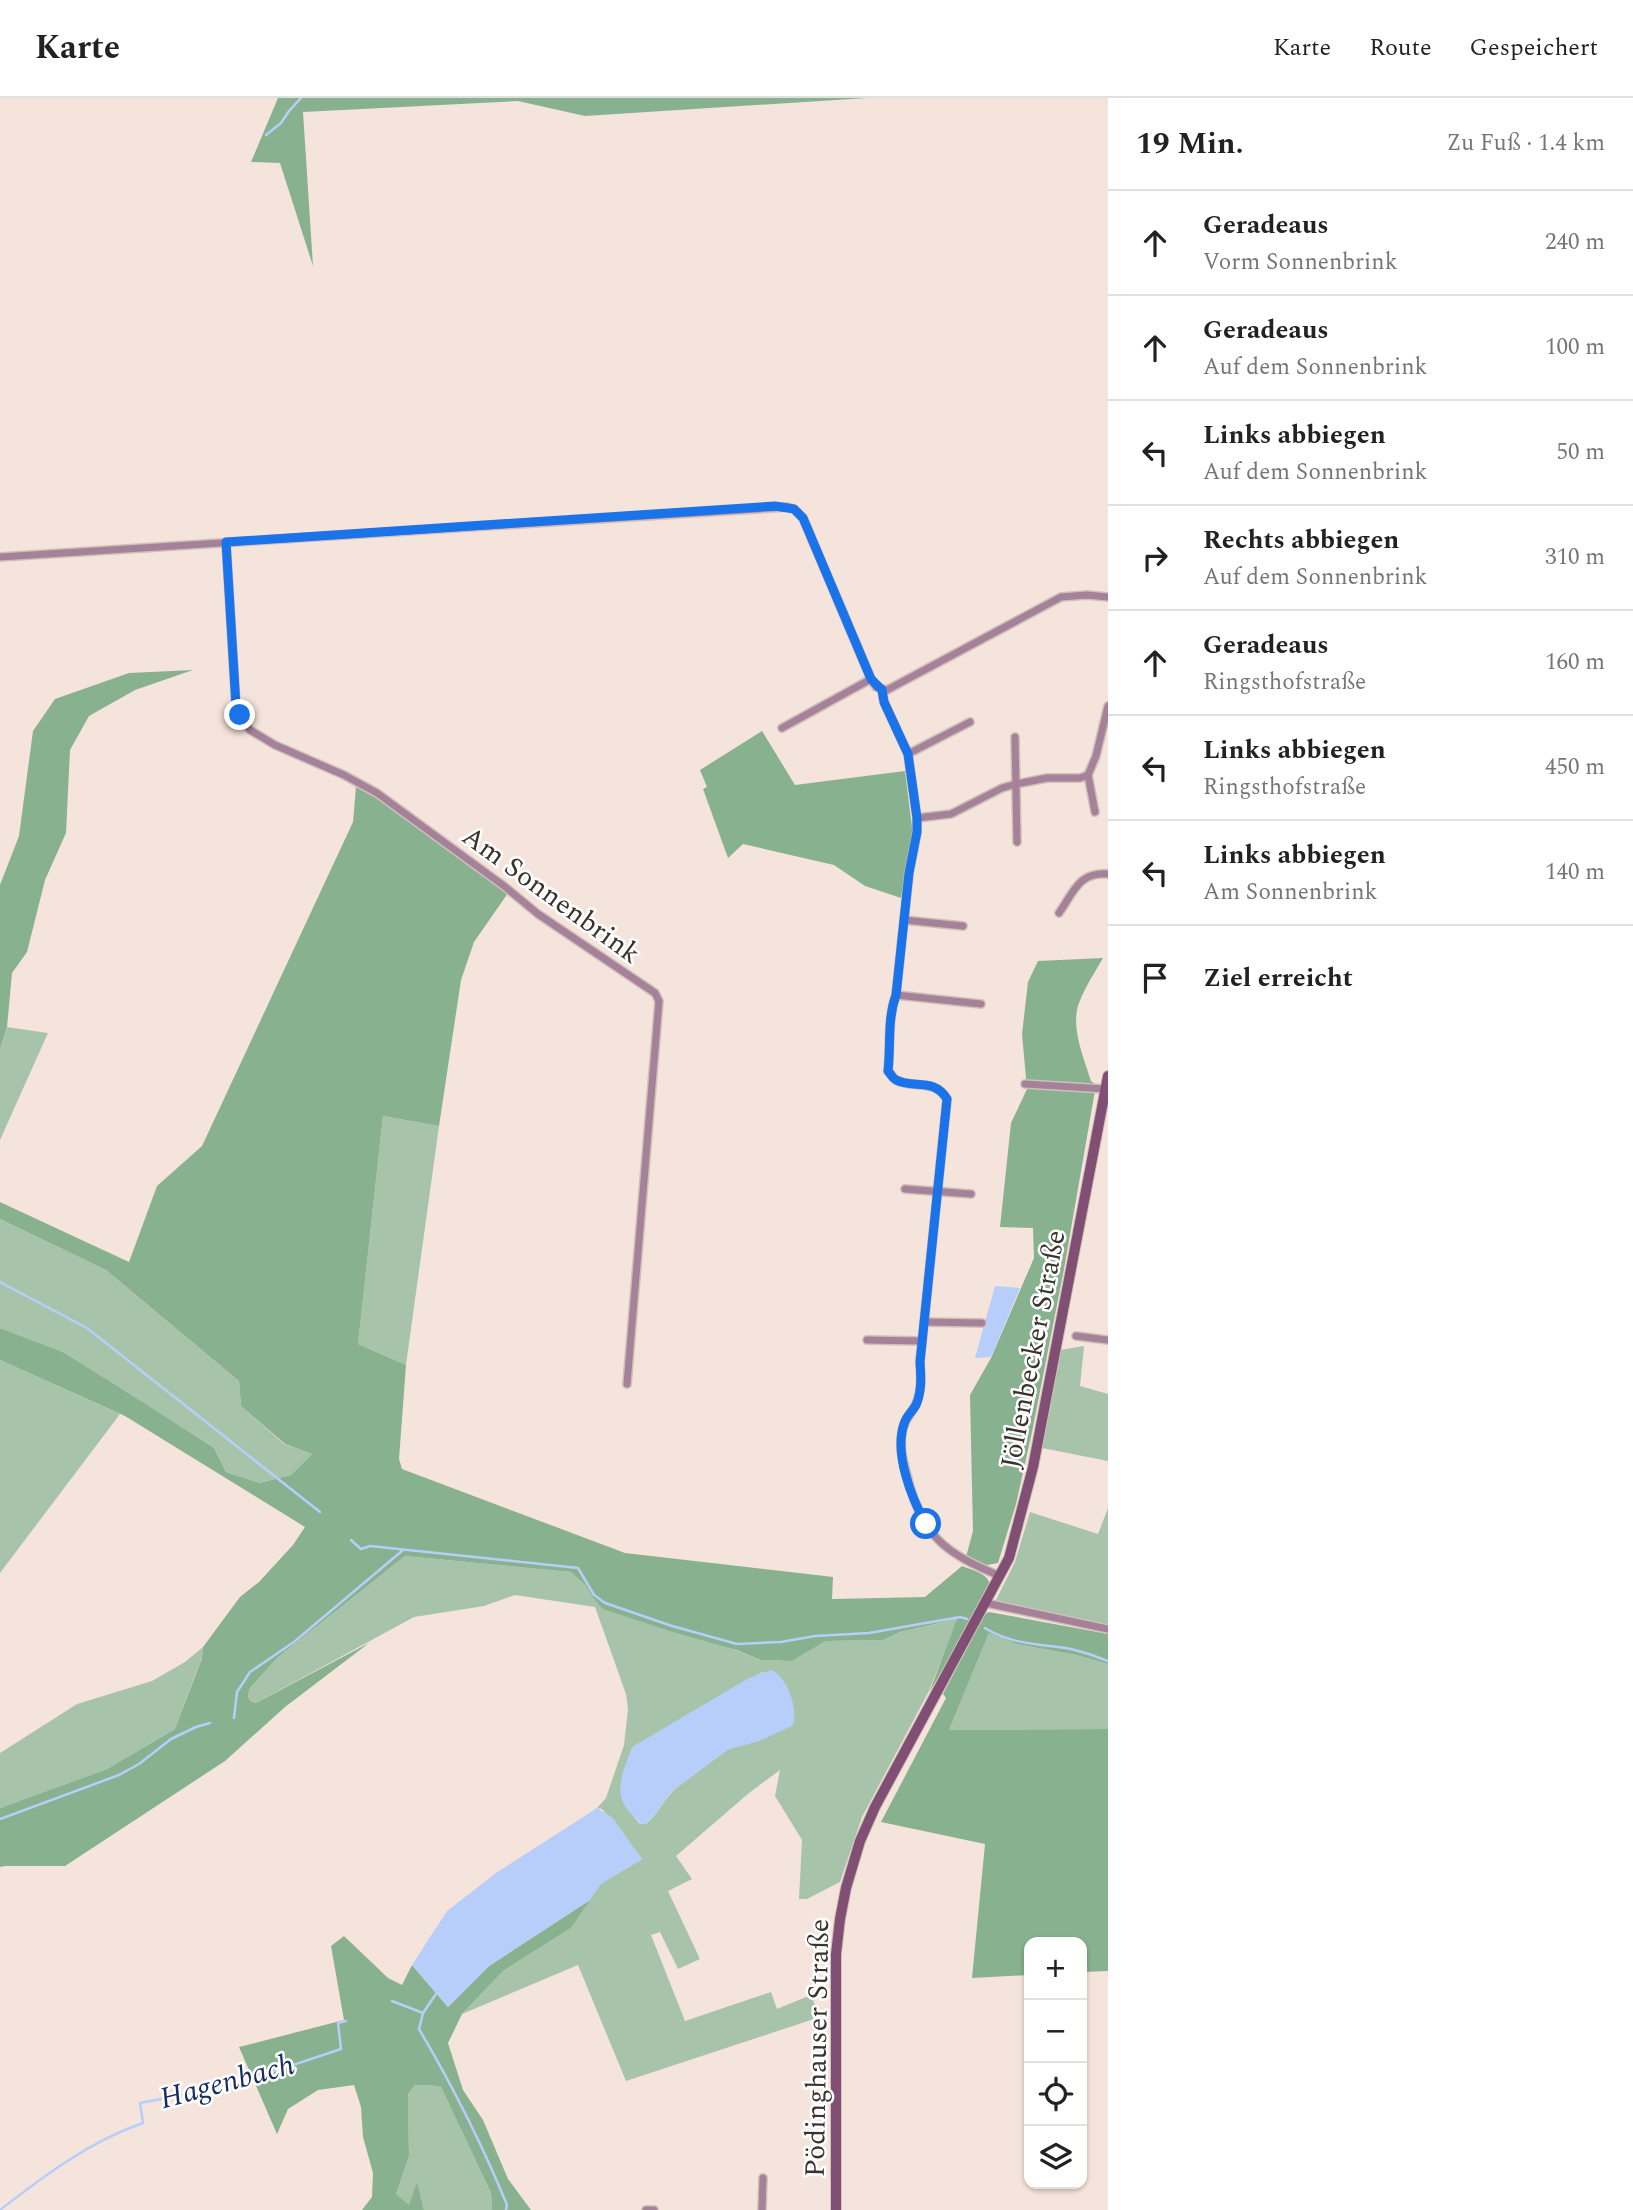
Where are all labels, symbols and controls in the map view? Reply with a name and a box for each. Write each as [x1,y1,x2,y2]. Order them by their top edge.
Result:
text: Karte [35,23,120,73]
text: Karte [1273,30,1331,66]
text: Route [1369,30,1432,66]
text: Gespeichert [1470,30,1598,66]
text: 19 Min. [1136,121,1244,167]
text: Zu Fuß · 1.4 km [1446,126,1605,161]
text: Geradeaus [1203,205,1329,245]
icon: ahead [1136,224,1174,262]
text: 240 m [1545,225,1605,260]
text: Vorm Sonnenbrink [1203,245,1398,280]
text: Geradeaus [1203,310,1329,350]
icon: ahead [1136,329,1174,367]
text: 100 m [1545,330,1605,365]
text: Auf dem Sonnenbrink [1203,350,1427,385]
text: Links abbiegen [1203,415,1386,455]
icon: left [1136,434,1174,472]
text: 50 m [1556,435,1605,470]
text: Auf dem Sonnenbrink [1203,455,1427,490]
text: Rechts abbiegen [1203,520,1399,560]
icon: right [1136,539,1174,577]
text: 310 m [1545,540,1605,575]
text: Auf dem Sonnenbrink [1203,560,1427,595]
text: Geradeaus [1203,625,1329,665]
icon: ahead [1136,644,1174,682]
text: 160 m [1545,645,1605,680]
text: Ringsthofstraße [1203,665,1366,700]
route end [224,699,255,730]
text: Links abbiegen [1203,730,1386,770]
icon: left [1136,749,1174,787]
text: 450 m [1545,750,1605,785]
text: Ringsthofstraße [1203,770,1366,805]
street label: Am Sonnenbrink [453,815,650,975]
text: Links abbiegen [1203,835,1386,875]
icon: left [1136,854,1174,892]
text: 140 m [1545,855,1605,890]
text: Am Sonnenbrink [1203,875,1377,910]
text: Ziel erreicht [1203,958,1353,998]
icon: arrive [1136,959,1174,997]
street label: Jöllenbecker Straße [989,1226,1078,1472]
route start [910,1508,941,1539]
street label: Pödinghauser Straße [794,1918,841,2178]
map controls [1024,1937,1087,2189]
button: + [1024,1937,1087,2000]
button: − [1024,2000,1087,2063]
water label: Hagenbach [155,2042,300,2122]
button: locate [1024,2063,1087,2126]
button: layers [1024,2126,1087,2189]

